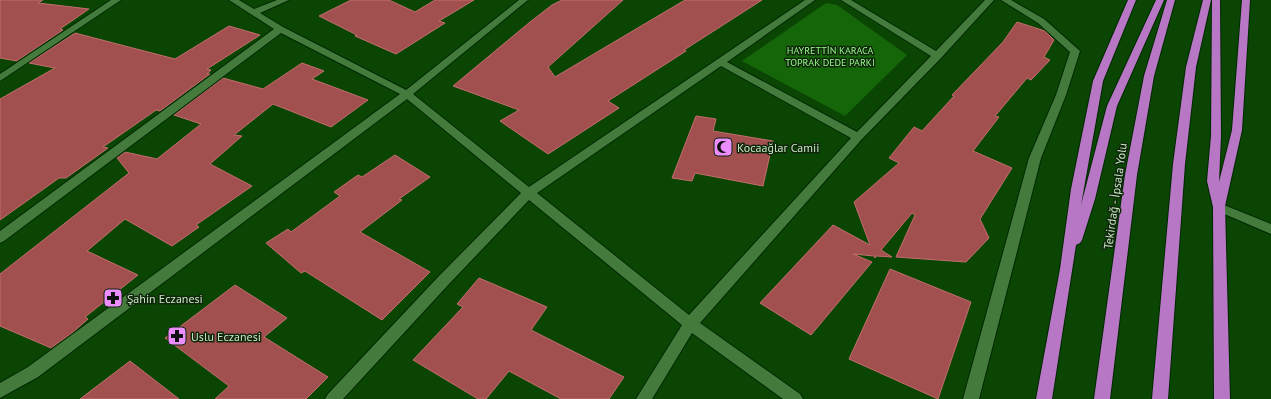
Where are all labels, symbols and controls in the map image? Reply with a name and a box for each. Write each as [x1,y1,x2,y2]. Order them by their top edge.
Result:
park label: HAYRETTİN KARACA TOPRAK DEDE PARKI [785,44,875,69]
mosque icon: Kocaağlar Camii [712,136,734,158]
place label: Kocaağlar Camii [737,140,819,155]
street label: Tekirdağ - İpsala Yolu [1100,142,1130,250]
pharmacy icon: Şahin Eczanesi [102,287,124,309]
place label: Şahin Eczanesi [127,291,203,306]
pharmacy icon: Uslu Eczanesi [166,325,188,347]
place label: Uslu Eczanesi [191,329,261,344]

